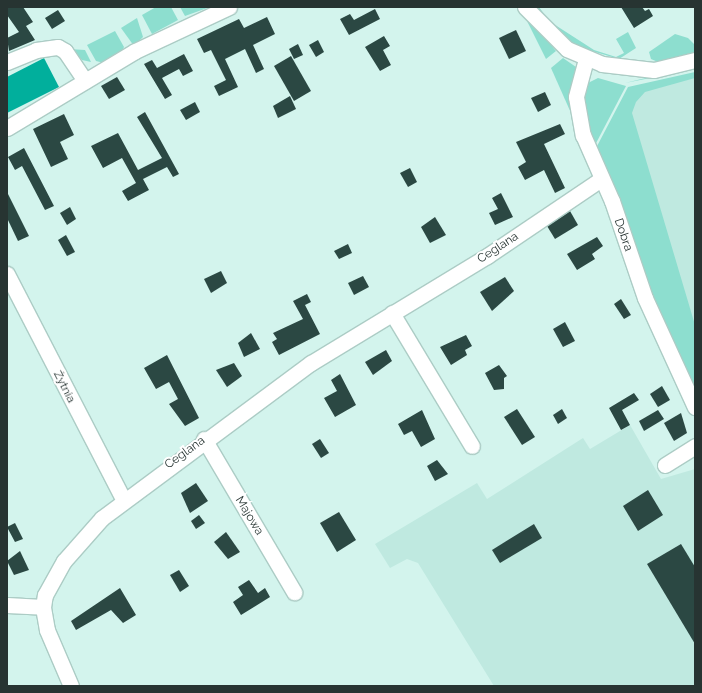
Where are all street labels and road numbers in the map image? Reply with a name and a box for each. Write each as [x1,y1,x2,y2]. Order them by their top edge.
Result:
street label: Dobra [611,217,635,253]
street label: Ceglana [475,229,521,267]
street label: Żytnia [50,369,78,405]
street label: Ceglana [162,434,208,472]
street label: Majowa [232,494,266,538]

